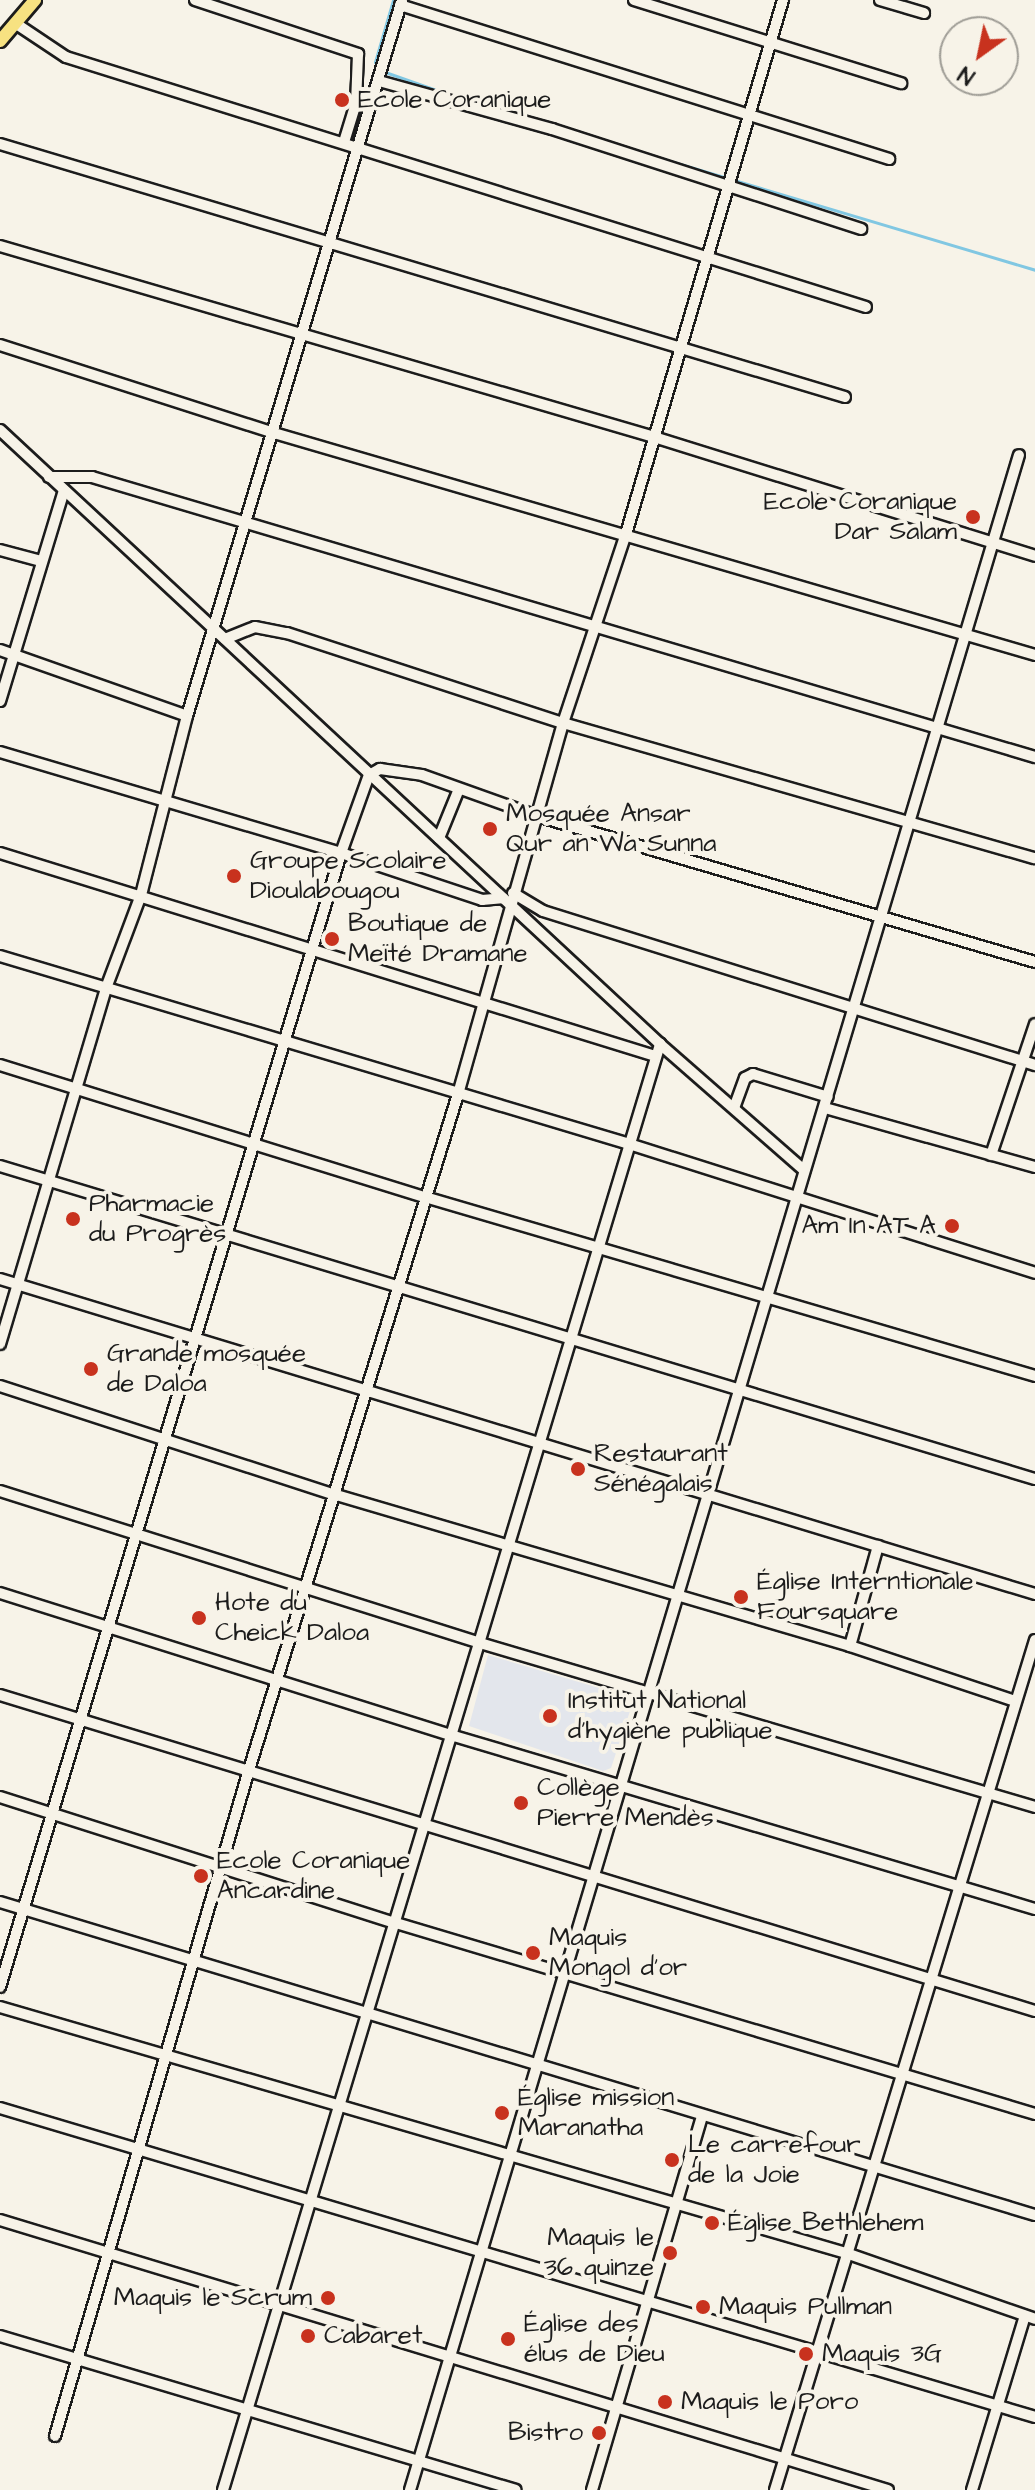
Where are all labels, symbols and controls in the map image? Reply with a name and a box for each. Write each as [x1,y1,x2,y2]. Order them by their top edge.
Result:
north arrow [939,16,1019,96]
text: N [953,58,981,92]
place label: Ecole Coranique [358,84,551,116]
marker: Ecole Coranique [333,91,351,109]
place label: Ecole Coranique Dar Salam [764,486,957,548]
marker: Ecole Coranique Dar Salam [964,508,982,526]
place label: Mosquée Ansar Qur an Wa Sunna [506,798,716,860]
marker: Mosquée Ansar Qur an Wa Sunna [481,820,499,838]
place label: Groupe Scolaire Dioulabougou [250,845,447,906]
marker: Groupe Scolaire Dioulabougou [225,867,243,885]
place label: Boutique de Meïté Dramane [348,908,527,970]
marker: Boutique de Meïté Dramane [323,930,341,948]
place label: Pharmacie du Progrès [89,1188,226,1250]
marker: Pharmacie du Progrès [64,1210,82,1228]
place label: Am In AT A [801,1210,936,1242]
marker: Am In AT A [943,1217,961,1235]
place label: Grande mosquée de Daloa [107,1338,306,1400]
marker: Grande mosquée de Daloa [82,1360,100,1378]
place label: Restaurant Sénégalais [594,1438,728,1500]
marker: Restaurant Sénégalais [569,1460,587,1478]
place label: Église Interntionale Foursquare [757,1566,974,1628]
place label: Hote du Cheick Daloa [215,1587,369,1648]
marker: Église Interntionale Foursquare [732,1588,750,1606]
marker: Hote du Cheick Daloa [190,1609,208,1627]
place label: Institut National d'hygiène publique [568,1685,772,1746]
marker: Institut National d'hygiène publique [539,1705,561,1727]
place label: Collège Pierre Mendès [537,1772,714,1834]
marker: Collège Pierre Mendès [512,1794,530,1812]
place label: Ecole Coranique Ancardine [217,1845,410,1906]
marker: Ecole Coranique Ancardine [192,1867,210,1885]
place label: Maquis Mongol d'or [549,1922,687,1984]
marker: Maquis Mongol d'or [524,1944,542,1962]
place label: Église mission Maranatha [518,2082,674,2144]
marker: Église mission Maranatha [493,2104,511,2122]
place label: Le carrefour de la Joie [688,2129,861,2190]
marker: Le carrefour de la Joie [663,2151,681,2169]
place label: Église Bethlehem [728,2207,924,2239]
marker: Église Bethlehem [703,2214,721,2232]
place label: Maquis le 36 quinze [544,2222,654,2284]
marker: Maquis le 36 quinze [661,2244,679,2262]
place label: Maquis le Scrum [114,2282,312,2314]
marker: Maquis le Scrum [319,2289,337,2307]
place label: Maquis Pullman [719,2291,892,2323]
marker: Maquis Pullman [694,2298,712,2316]
place label: Église des élus de Dieu [524,2308,665,2370]
place label: Cabaret [324,2320,422,2352]
marker: Cabaret [299,2327,317,2345]
marker: Église des élus de Dieu [499,2330,517,2348]
place label: Maquis 3G [822,2338,942,2370]
marker: Maquis 3G [797,2345,815,2363]
place label: Maquis le Poro [681,2386,858,2418]
marker: Maquis le Poro [656,2393,674,2411]
place label: Bistro [508,2417,583,2449]
marker: Bistro [590,2424,608,2442]

